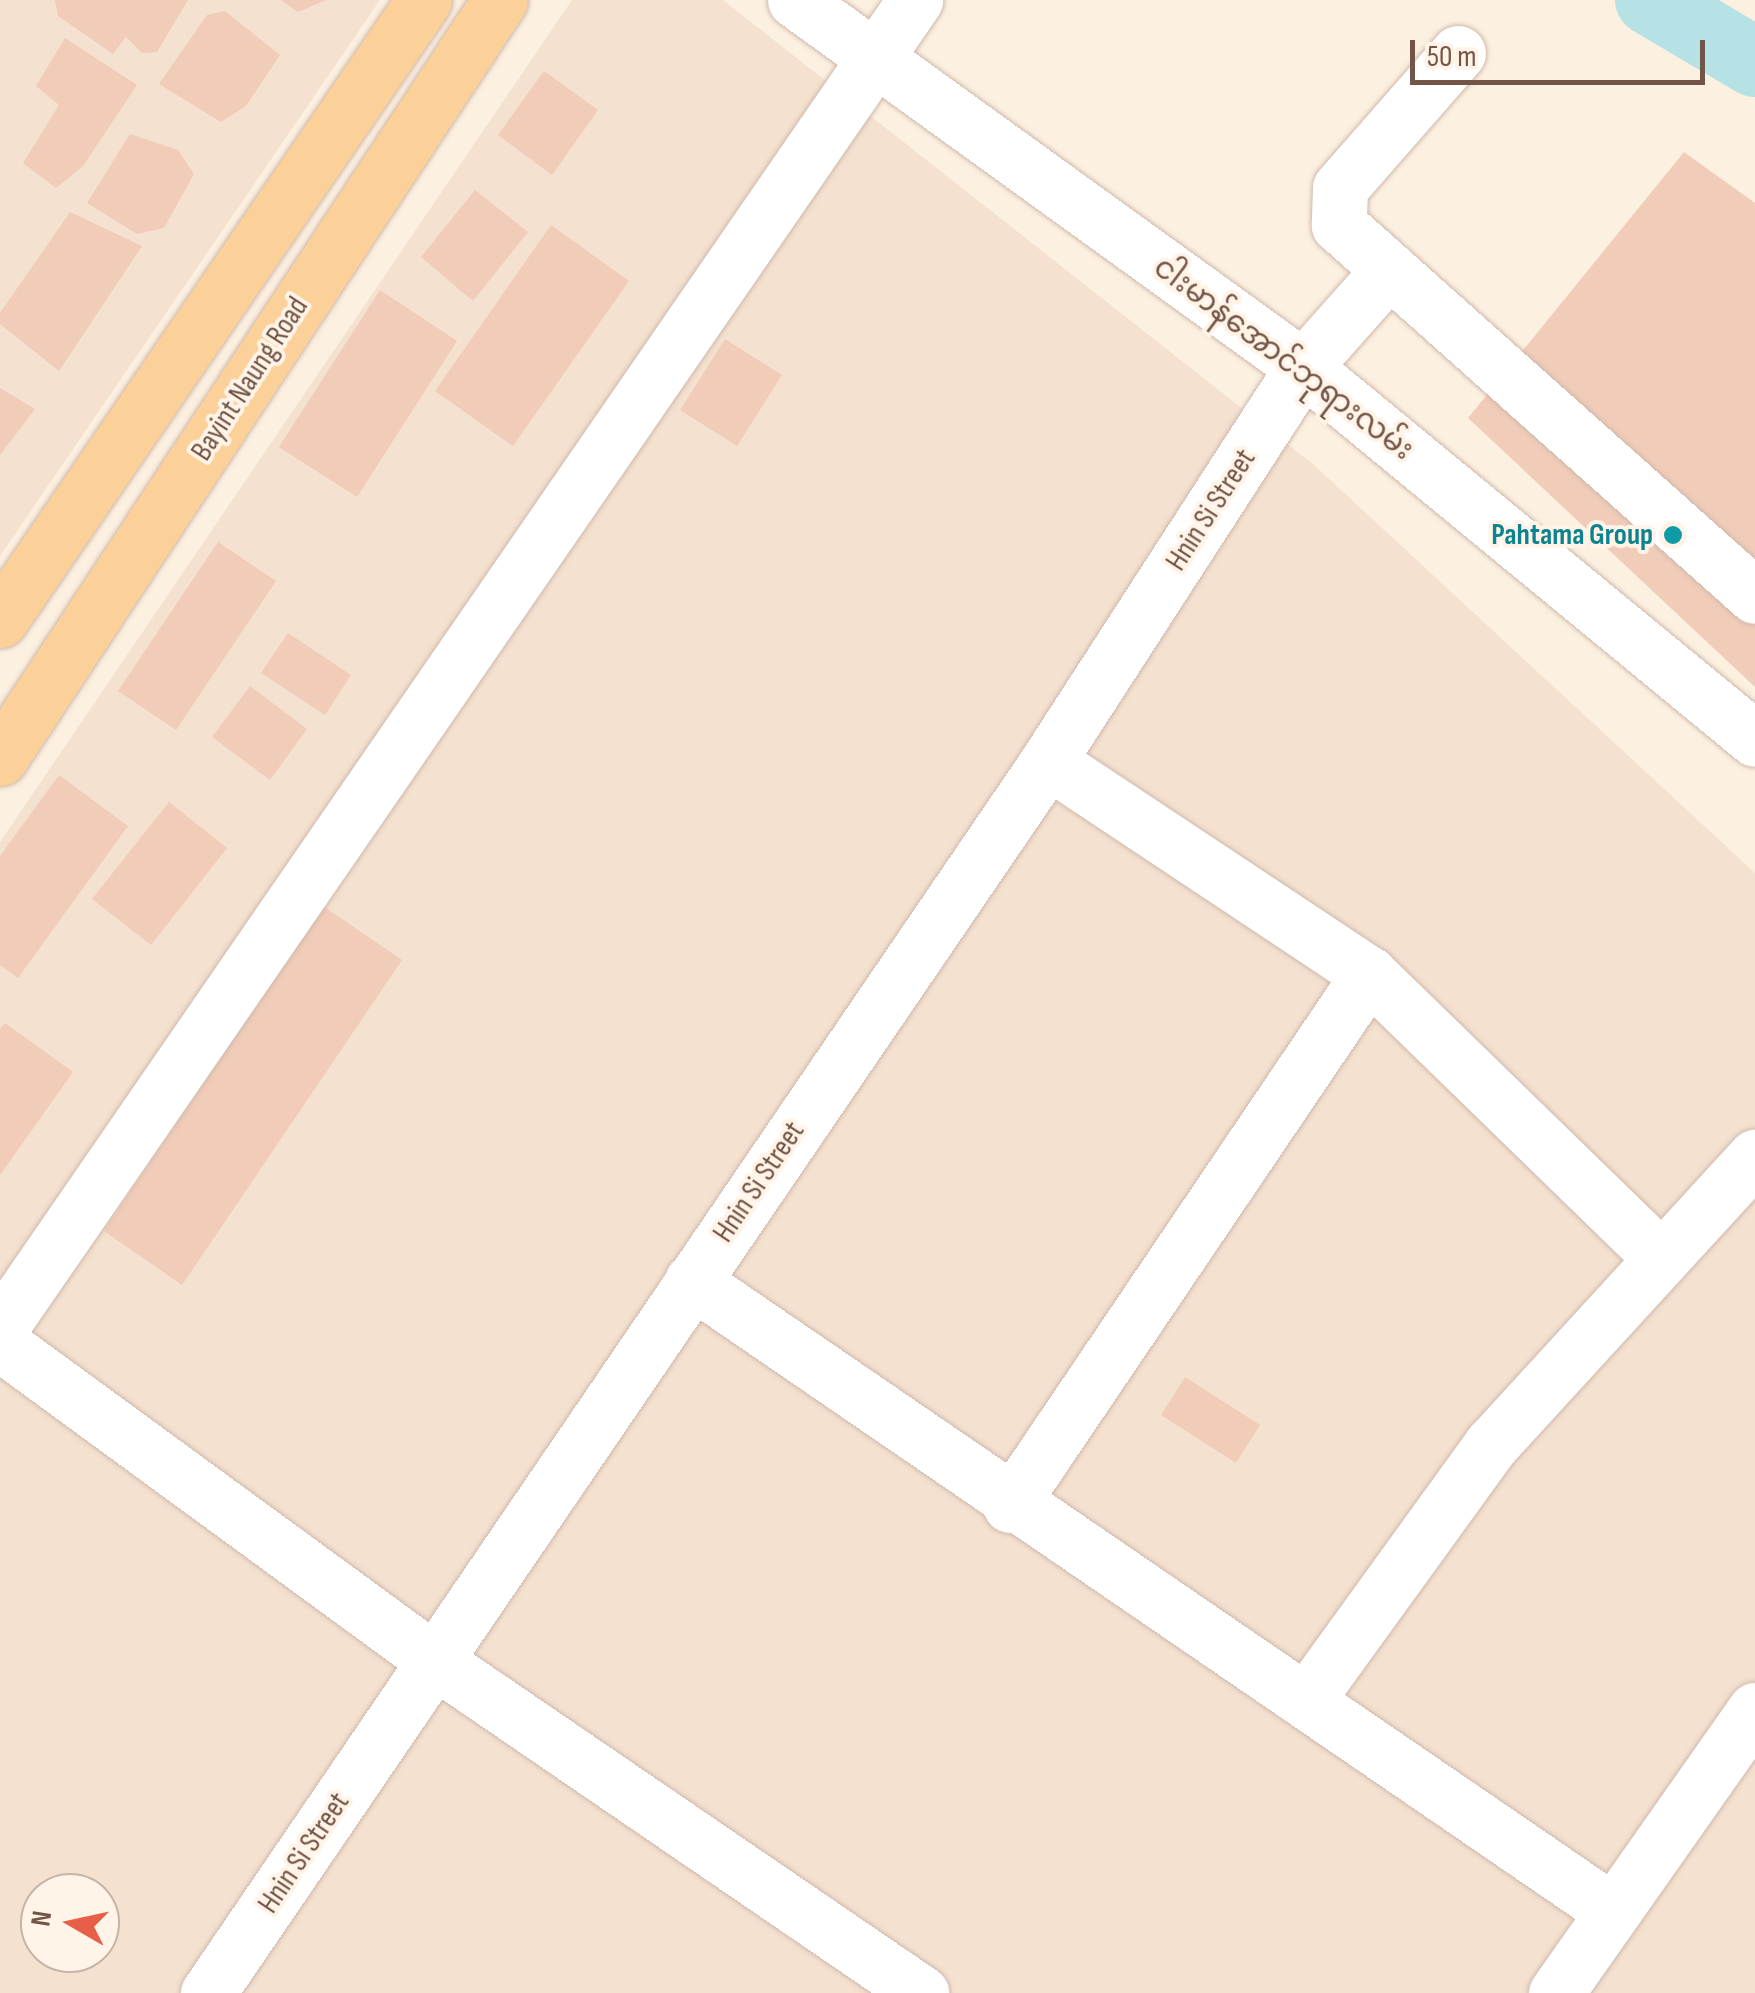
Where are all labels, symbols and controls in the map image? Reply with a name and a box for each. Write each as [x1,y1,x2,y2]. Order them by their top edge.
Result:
scale bar [1415,20,1710,82]
text: 50 m [1427,39,1476,75]
street label: ငါးမာန်အောင်ဘုရားလမ်း [1146,250,1420,468]
street label: Bayint Naung Road [184,290,316,468]
street label: Hnin Si Street [1158,442,1264,578]
place label: Pahtama Group [1491,517,1653,553]
marker: Pahtama Group [1662,524,1684,546]
street label: Hnin Si Street [706,1115,812,1249]
street label: Hnin Si Street [251,1786,357,1920]
north arrow [20,1873,120,1973]
text: N [24,1909,59,1929]

